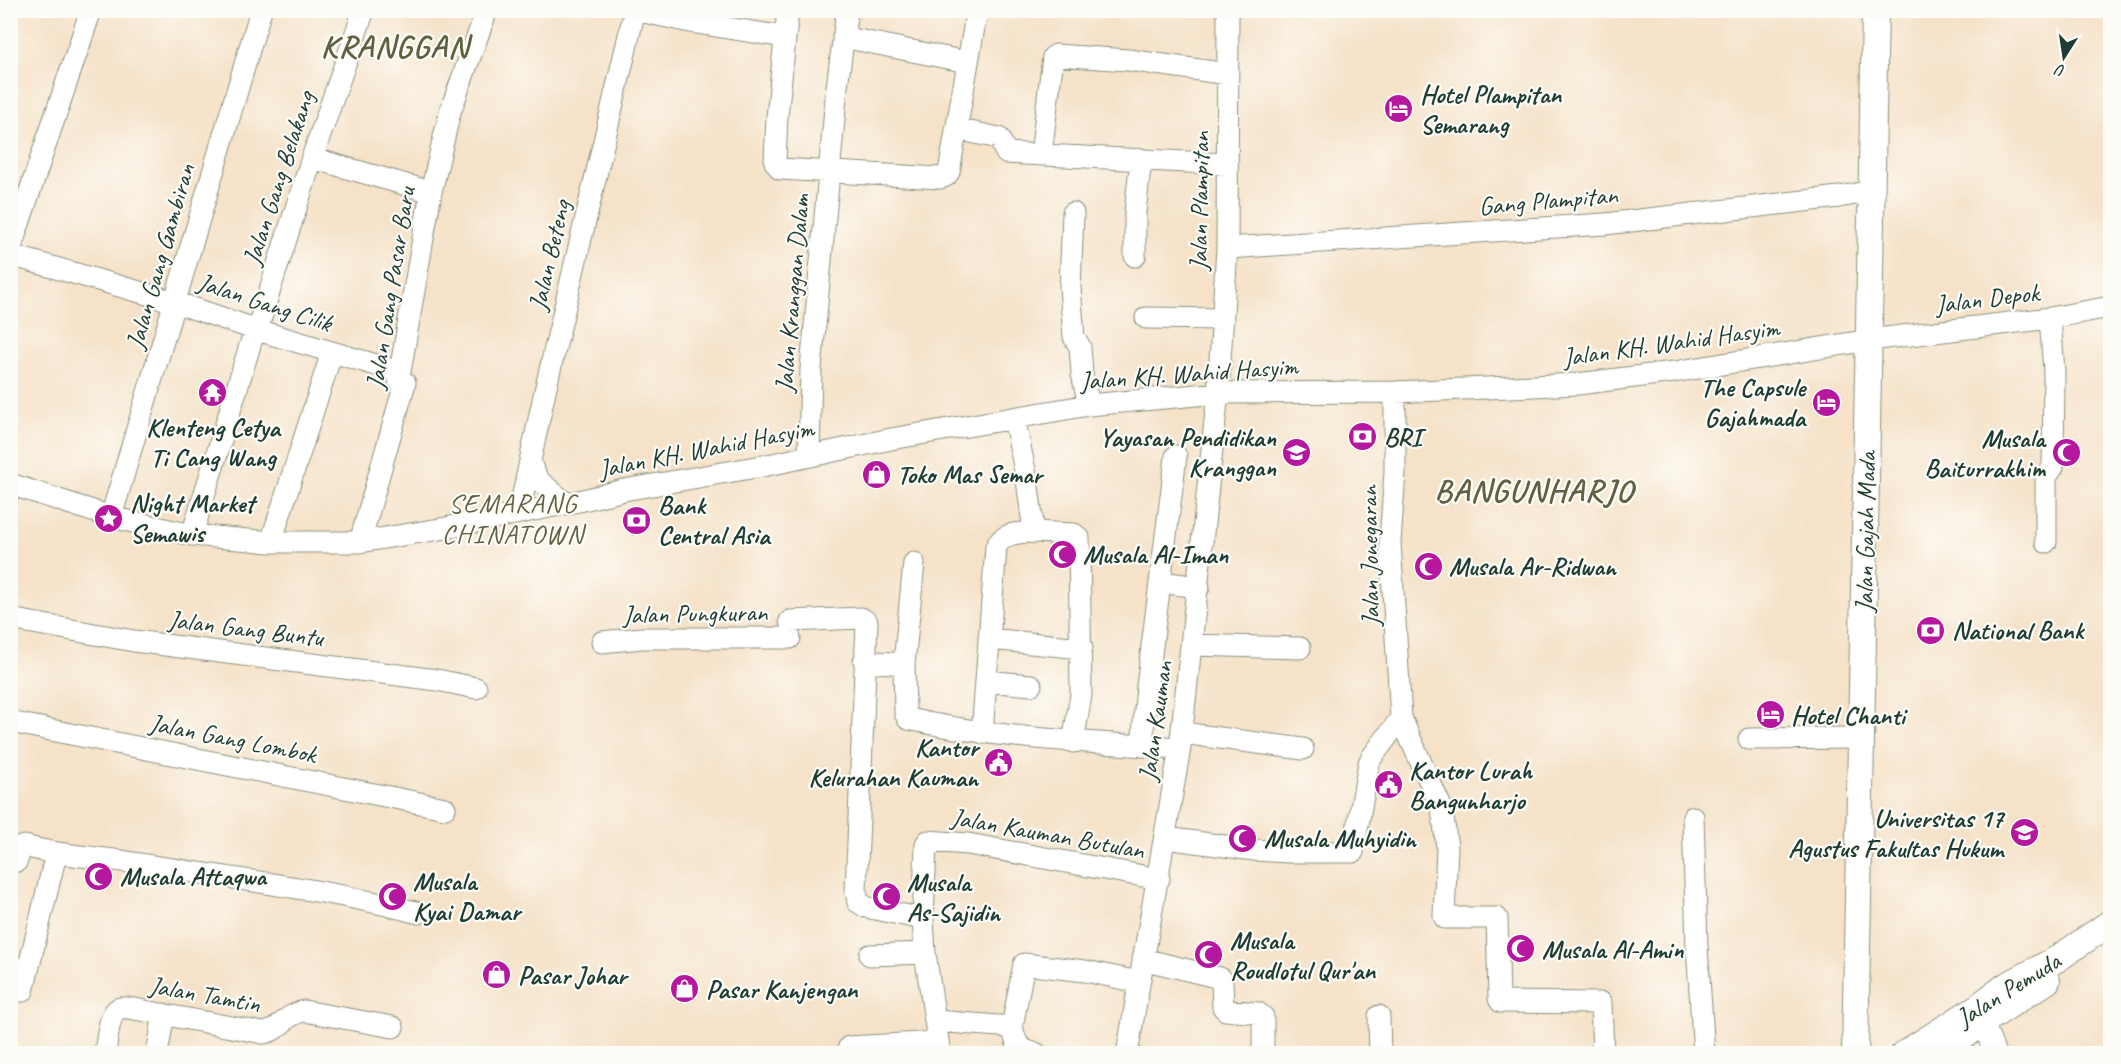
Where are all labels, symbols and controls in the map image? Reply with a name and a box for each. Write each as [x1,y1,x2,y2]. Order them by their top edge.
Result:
district label: KRANGGAN [321,26,473,67]
north arrow [2034,27,2094,87]
text: U [2052,59,2067,81]
place label: Hotel Plampitan Semarang [1420,78,1562,141]
street label: Jalan Gang Belakang [234,86,323,271]
hotel icon: Hotel Plampitan Semarang [1383,93,1415,125]
street label: Jalan Plampitan [1182,130,1217,273]
street label: Jalan Gang Gambiran [118,160,203,354]
street label: Gang Plampitan [1477,178,1620,223]
street label: Jalan Gang Pasar Baru [358,184,423,393]
street label: Jalan Kranggan Dalam [767,191,818,395]
street label: Jalan Beteng [520,195,579,315]
street label: Jalan Gang Cilik [192,265,338,340]
street label: Jalan Depok [1932,275,2043,321]
street label: Jalan KH. Wahid Hasyim [1559,311,1783,374]
street label: Jalan KH. Wahid Hasyim [1077,349,1301,398]
place label: The Capsule Gajahmada [1700,371,1807,434]
temple icon: Klenteng Cetya Ti Cang Wang [197,377,229,409]
hotel icon: The Capsule Gajahmada [1810,386,1842,418]
place label: Klenteng Cetya Ti Cang Wang [146,411,282,474]
street label: Jalan KH. Wahid Hasyim [594,411,818,486]
place label: Yayasan Pendidikan Kranggan [1099,421,1277,484]
bank icon: BRI [1347,421,1379,453]
place label: BRI [1384,421,1428,454]
place label: Musala Baiturrakhim [1925,422,2047,485]
school or university icon: Yayasan Pendidikan Kranggan [1281,436,1313,468]
mosque icon: Musala Baiturrakhim [2050,437,2082,469]
street label: Jalan Gajah Mada [1848,449,1883,615]
shop icon: Toko Mas Semar [860,458,892,490]
place label: Toko Mas Semar [897,458,1045,491]
district label: BANGUNHARJO [1434,470,1636,511]
street label: Jalan Jonegaran [1352,484,1387,629]
district label: SEMARANG CHINATOWN [442,486,586,551]
place label: Night Market Semawis [130,487,258,550]
place label: Bank Central Asia [658,489,772,552]
place icon: Night Market Semawis [93,502,125,534]
bank icon: Bank Central Asia [621,504,653,536]
mosque icon: Musala Al-Iman [1046,538,1078,570]
place label: Musala Al-Iman [1083,538,1229,571]
mosque icon: Musala Ar-Ridwan [1412,550,1444,582]
place label: Musala Ar-Ridwan [1449,550,1618,583]
street label: Jalan Pungkuran [620,596,769,631]
street label: Jalan Gang Buntu [165,602,328,655]
bank icon: National Bank [1915,614,1947,646]
place label: National Bank [1952,614,2085,647]
street label: Jalan Kauman [1130,658,1180,785]
hotel icon: Hotel Chanti [1754,699,1786,731]
place label: Hotel Chanti [1791,699,1909,732]
street label: Jalan Gang Lombok [145,706,321,771]
place label: Kantor Kelurahan Kauman [808,731,981,794]
public building icon: Kantor Kelurahan Kauman [983,746,1015,778]
place label: Kantor Lurah Bangunharjo [1409,754,1533,817]
public building icon: Kantor Lurah Bangunharjo [1372,769,1404,801]
street label: Jalan Kauman Butulan [947,800,1148,867]
place label: Universitas 17 Agustus Fakultas Hukum [1788,802,2005,865]
school or university icon: Universitas 17 Agustus Fakultas Hukum [2008,817,2040,849]
mosque icon: Musala Muhyidin [1227,822,1259,854]
place label: Musala Muhyidin [1264,822,1418,855]
mosque icon: Musala Attaqwa [83,860,115,892]
place label: Musala Attaqwa [120,860,268,893]
place label: Musala Kyai Damar [413,865,523,928]
place label: Musala As-Sajidin [907,866,1002,929]
mosque icon: Musala Kyai Damar [376,880,408,912]
mosque icon: Musala As-Sajidin [870,881,902,913]
place label: Musala Roudlotul Qur'an [1230,924,1376,987]
mosque icon: Musala Al-Amin [1505,933,1537,965]
place label: Musala Al-Amin [1542,933,1684,966]
mosque icon: Musala Roudlotul Qur'an [1193,939,1225,971]
street label: Jalan Pemuda [1948,944,2068,1035]
shop icon: Pasar Johar [481,959,513,991]
place label: Pasar Johar [518,959,629,992]
street label: Jalan Tamtin [145,968,263,1020]
shop icon: Pasar Kanjengan [669,973,701,1005]
place label: Pasar Kanjengan [706,973,859,1006]

